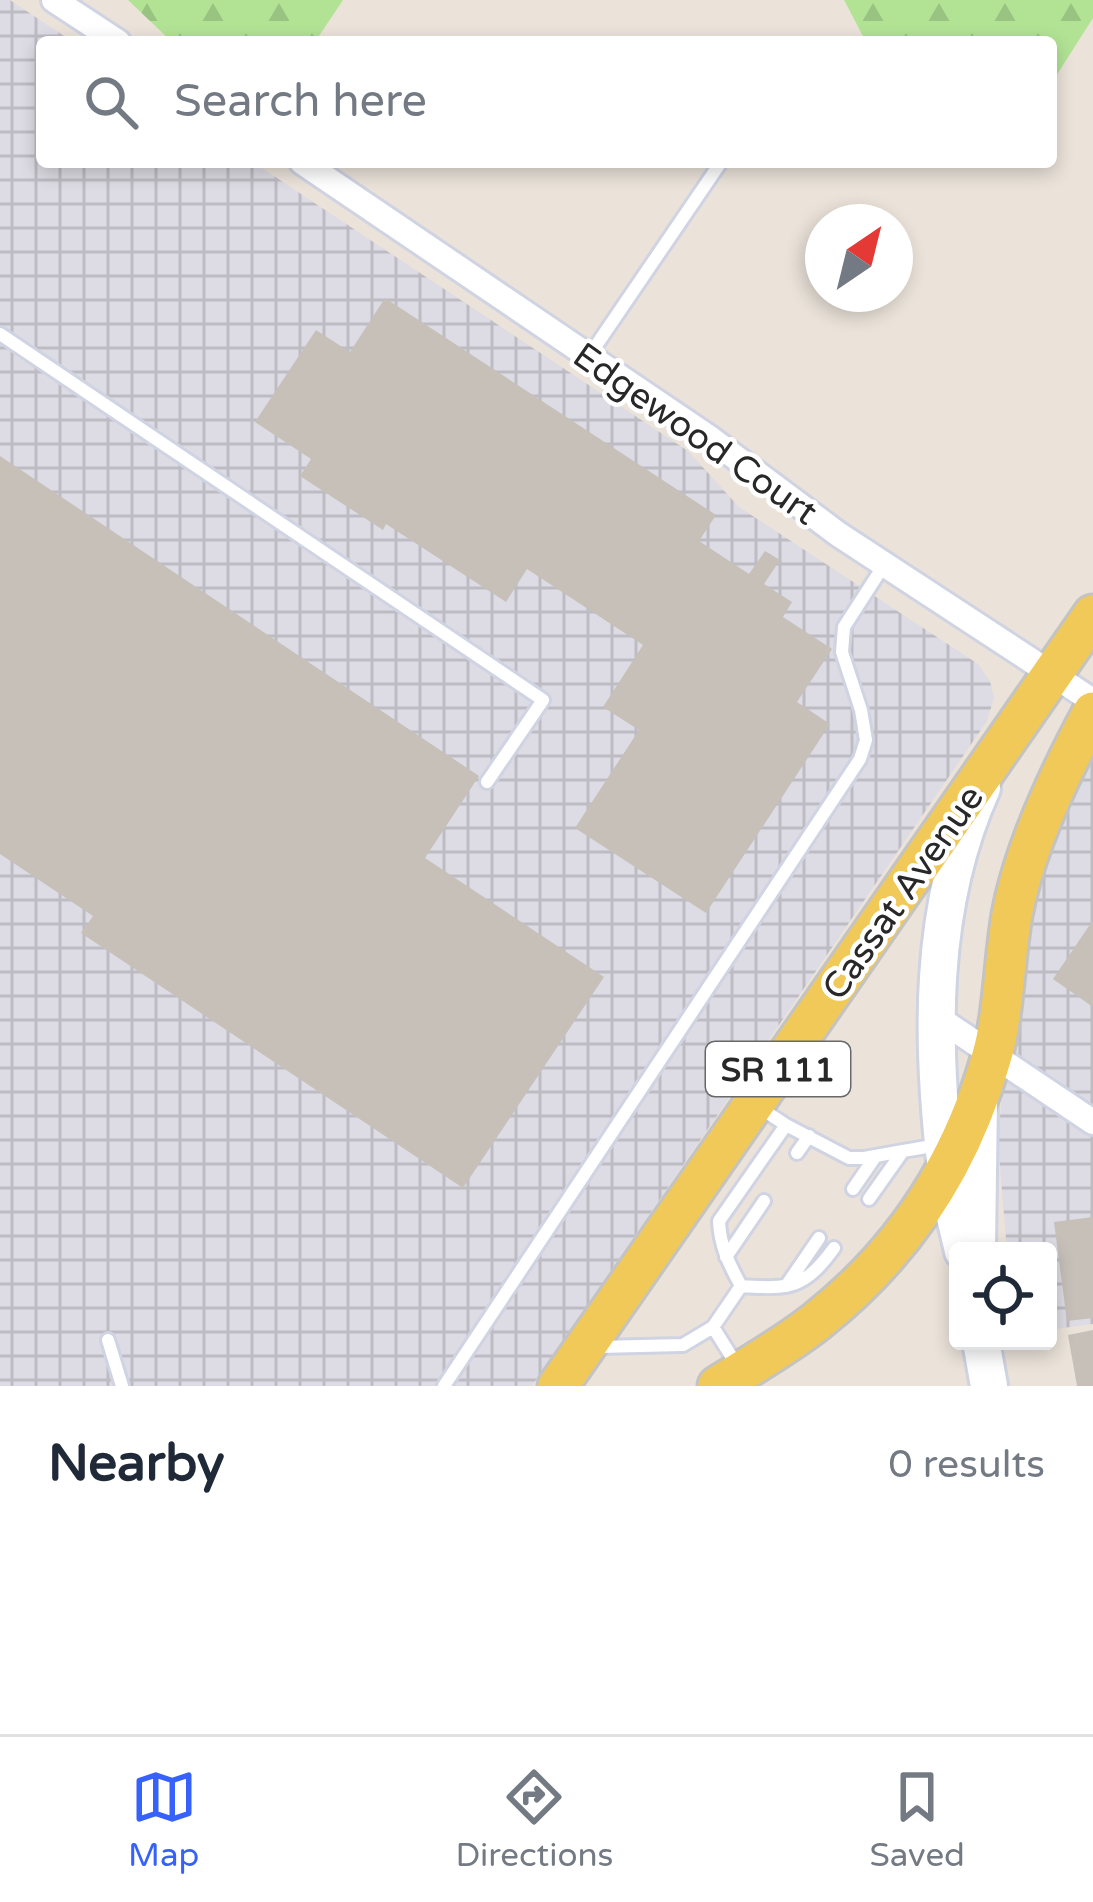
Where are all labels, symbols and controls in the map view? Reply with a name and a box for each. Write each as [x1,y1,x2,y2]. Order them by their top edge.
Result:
search box [36,36,1057,168]
icon: search [78,69,144,135]
text: Search here [174,75,427,129]
north arrow [805,204,913,312]
street label: Edgewood Court [565,334,825,534]
street label: Cassat Avenue [813,777,993,1008]
road number: SR 111 [706,1042,850,1096]
map controls [949,1242,1057,1350]
button: locate [949,1242,1057,1350]
text: Nearby [48,1433,225,1495]
text: 0 results [888,1441,1045,1488]
tab: Map [128,1764,199,1875]
tab: Directions [455,1764,613,1875]
tab: Saved [870,1764,965,1875]

